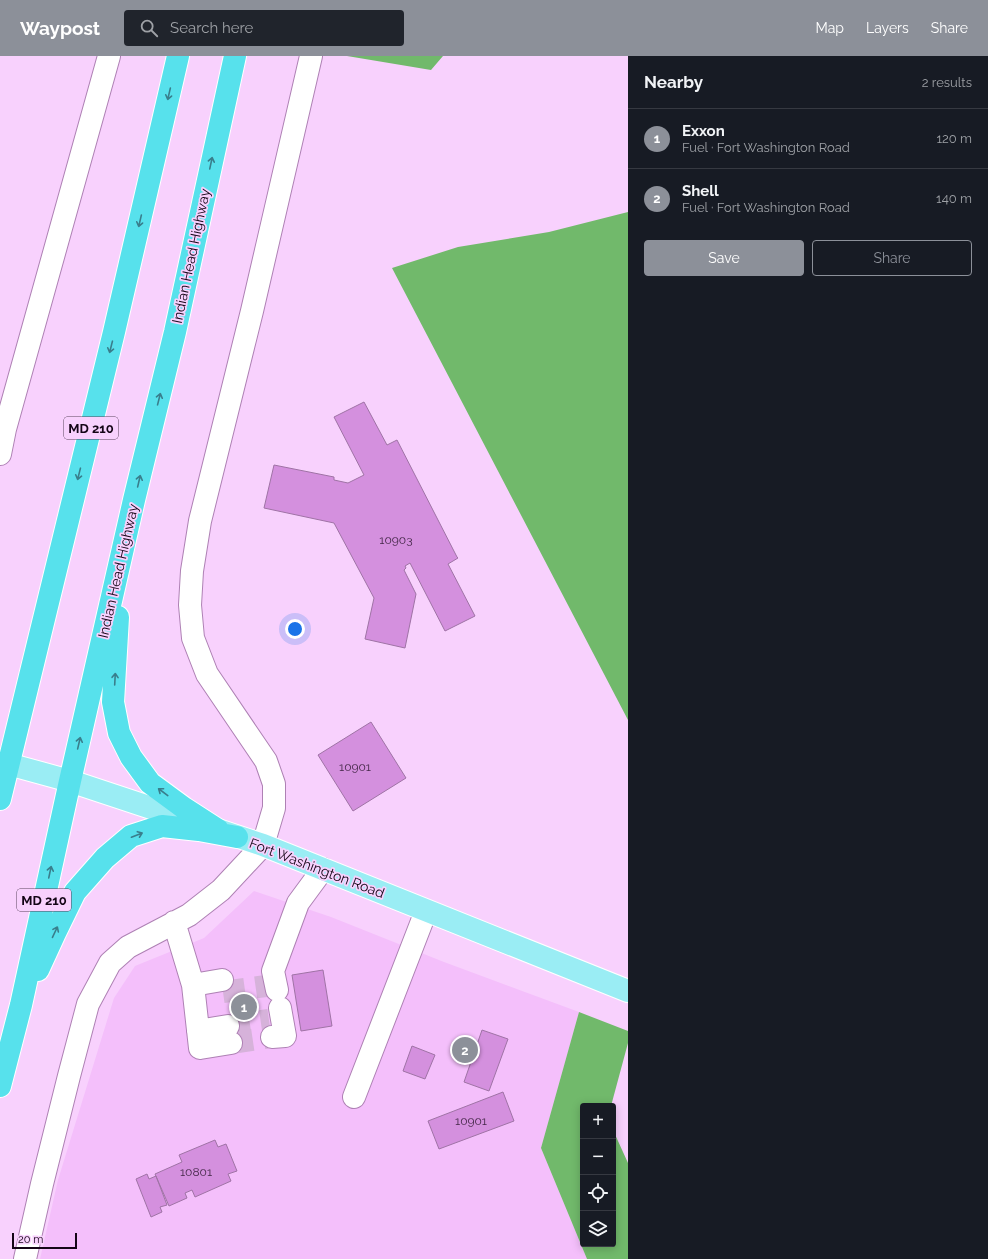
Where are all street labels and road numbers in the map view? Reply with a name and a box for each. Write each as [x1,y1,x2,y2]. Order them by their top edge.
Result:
street label: Indian Head Highway [169,187,213,325]
road number: MD 210 [64,417,118,439]
street label: Indian Head Highway [95,502,141,640]
street label: Fort Washington Road [247,835,387,901]
road number: MD 210 [17,889,71,911]

